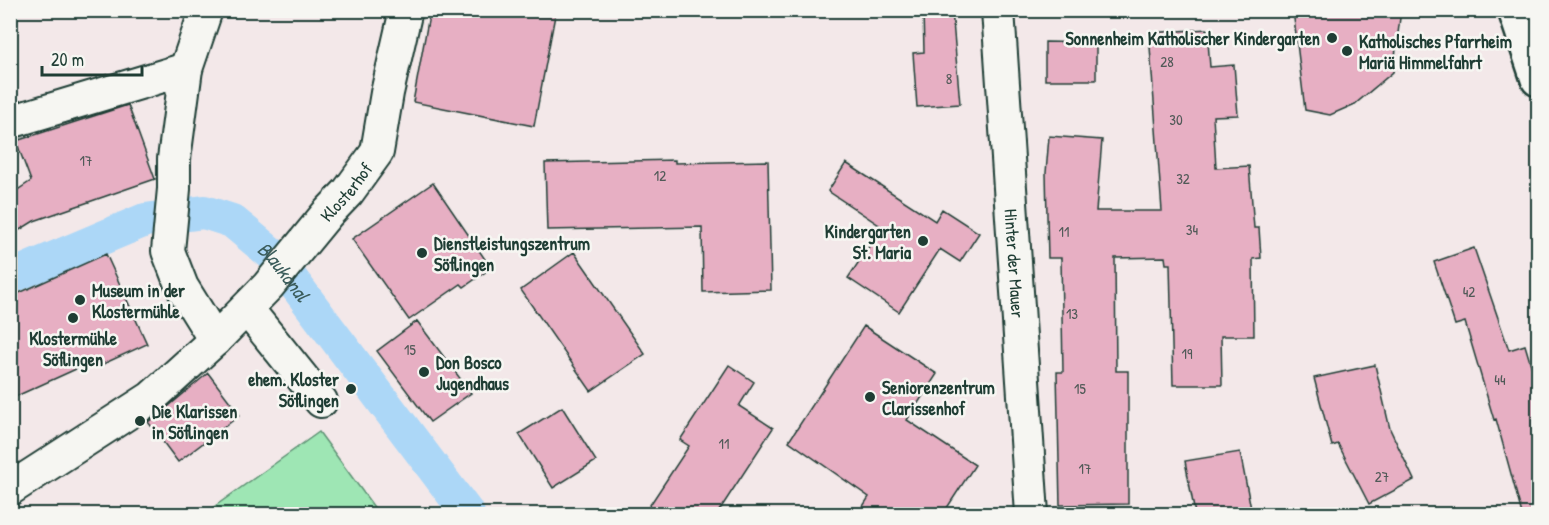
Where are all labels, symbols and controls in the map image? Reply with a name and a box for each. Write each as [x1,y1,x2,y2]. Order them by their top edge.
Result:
place label: Sonnenheim Katholischer Kindergarten [1066,26,1320,52]
place label: Katholisches Pfarrheim Mariä Himmelfahrt [1359,29,1512,75]
marker: Sonnenheim Katholischer Kindergarten [1325,31,1339,45]
scale bar [42,39,142,77]
marker: Katholisches Pfarrheim Mariä Himmelfahrt [1340,44,1354,58]
text: 20 m [51,47,84,72]
house number: 28 [1160,51,1174,72]
house number: 8 [946,68,952,89]
house number: 30 [1169,109,1183,130]
house number: 17 [80,150,92,171]
street label: Klosterhof [314,157,378,227]
house number: 12 [654,165,666,186]
house number: 32 [1176,168,1190,189]
street label: Hinter der Mauer [999,208,1031,319]
place label: Kindergarten St. Maria [825,219,912,265]
house number: 34 [1186,219,1199,240]
house number: 11 [1059,221,1069,242]
place label: Dienstleistungszentrum Söflingen [434,231,590,278]
marker: Kindergarten St. Maria [916,234,930,248]
water label: Blaukanal [252,235,317,308]
marker: Dienstleistungszentrum Söflingen [415,246,429,260]
place label: Museum in der Klostermühle [92,278,185,324]
house number: 42 [1463,281,1475,302]
marker: Museum in der Klostermühle [73,293,87,307]
house number: 13 [1066,303,1078,324]
marker: Klostermühle Söflingen [66,311,80,325]
place label: Klostermühle Söflingen [29,326,118,373]
house number: 15 [404,339,417,360]
house number: 19 [1182,343,1193,364]
place label: Don Bosco Jugendhaus [436,350,509,397]
marker: Don Bosco Jugendhaus [417,365,431,379]
place label: ehem. Kloster Söflingen [248,367,339,414]
house number: 44 [1494,369,1506,390]
place label: Seniorenzentrum Clarissenhof [882,375,995,421]
house number: 15 [1074,378,1087,399]
marker: ehem. Kloster Söflingen [344,382,358,396]
marker: Seniorenzentrum Clarissenhof [863,390,877,404]
place label: Die Klarissen in Söflingen [152,399,237,446]
marker: Die Klarissen in Söflingen [133,414,147,428]
house number: 11 [719,433,729,454]
house number: 17 [1079,458,1091,479]
house number: 27 [1375,466,1389,487]

